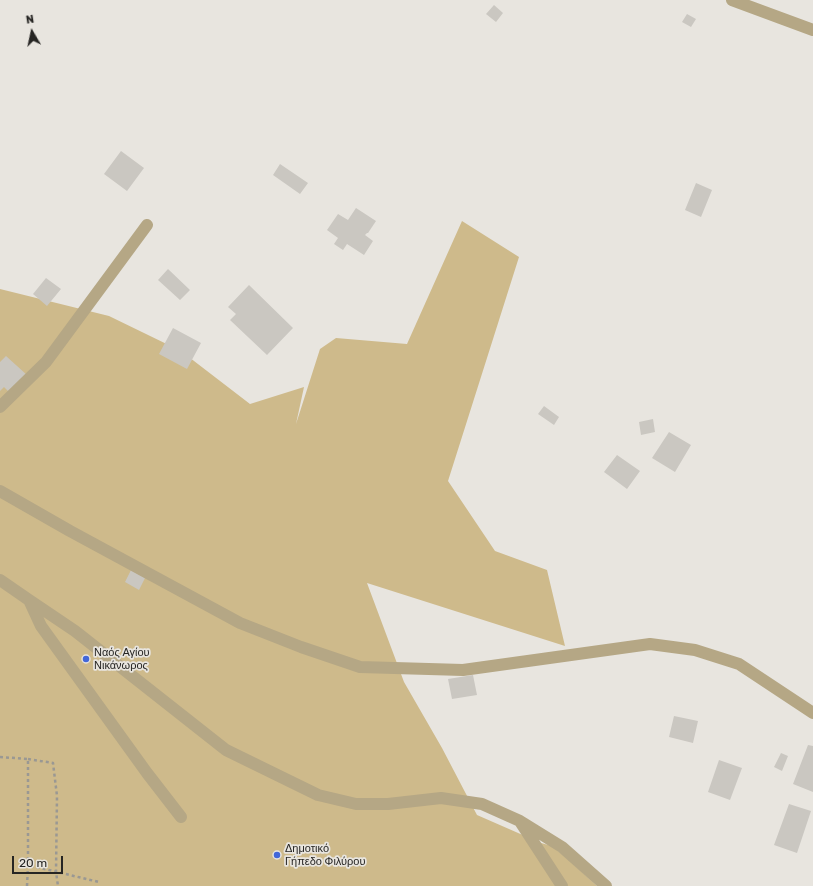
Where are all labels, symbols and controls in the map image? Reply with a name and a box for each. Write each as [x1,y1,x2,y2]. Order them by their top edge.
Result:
north arrow [12,12,52,52]
text: N [25,13,35,27]
place label: Ναός Αγίου Νικάνωρος [94,646,150,672]
marker: Ναός Αγίου Νικάνωρος [81,654,91,664]
place label: Δημοτικό Γήπεδο Φιλύρου [285,842,365,868]
scale bar [14,848,65,874]
marker: Δημοτικό Γήπεδο Φιλύρου [272,850,282,860]
text: 20 m [19,856,47,870]

